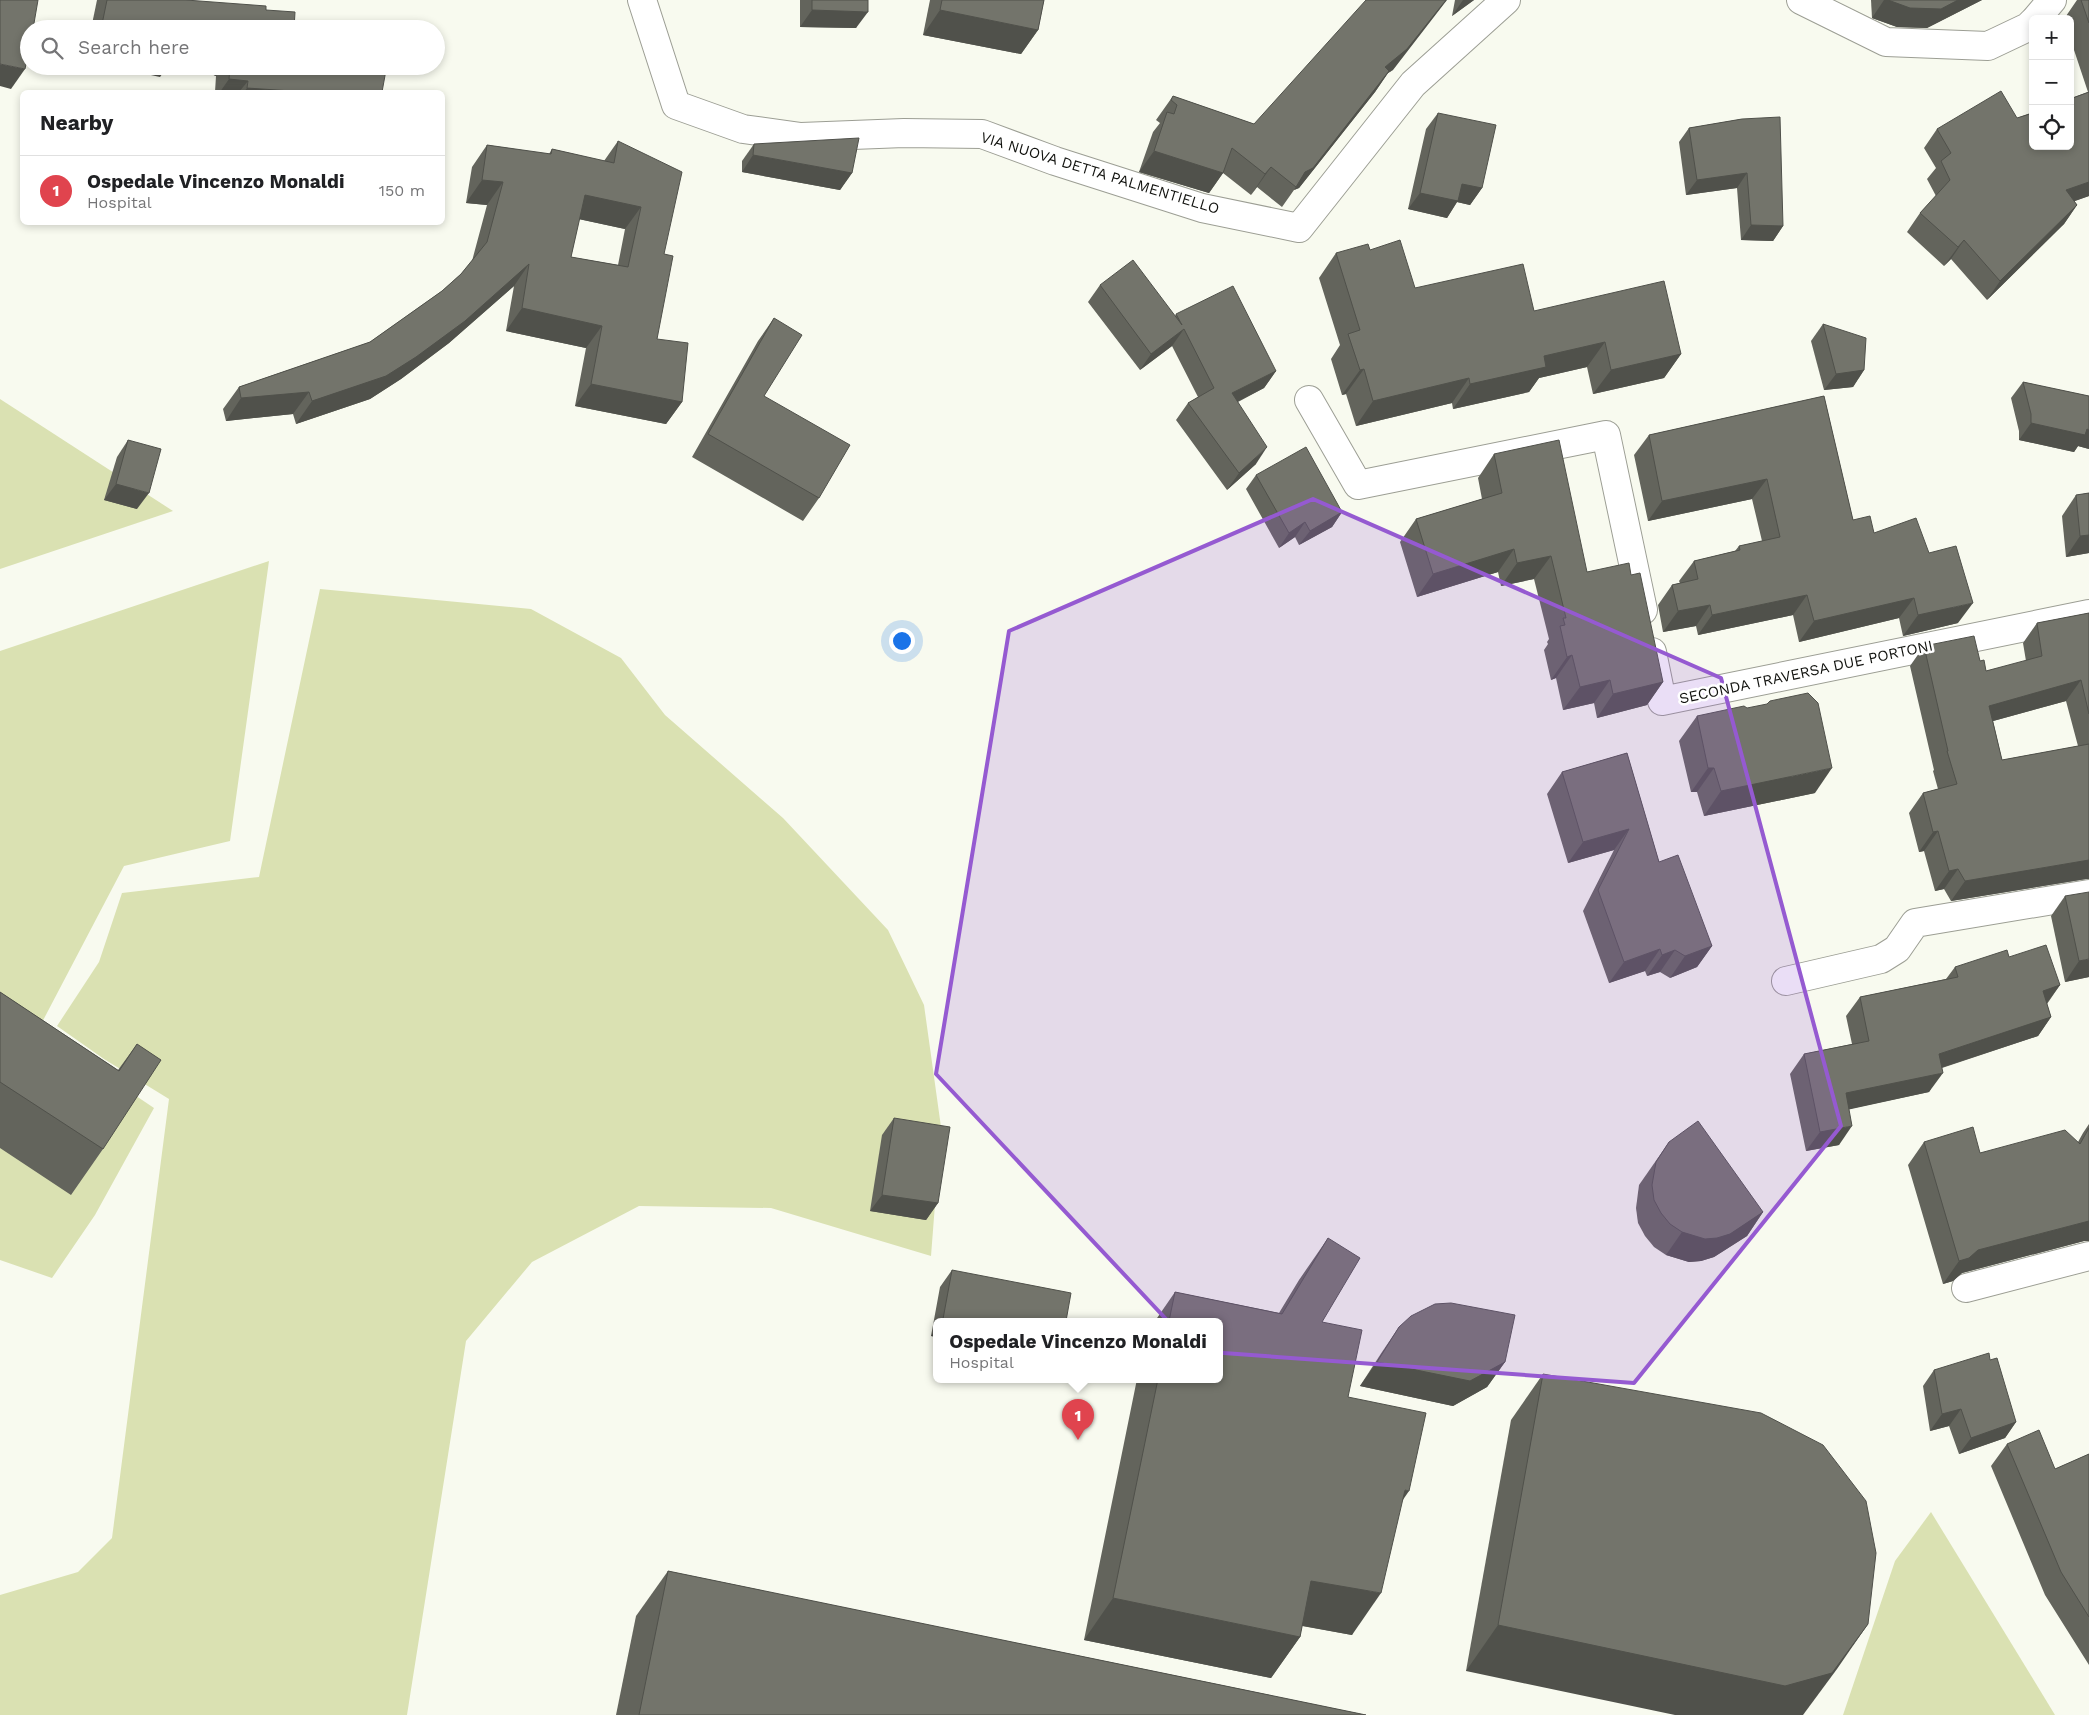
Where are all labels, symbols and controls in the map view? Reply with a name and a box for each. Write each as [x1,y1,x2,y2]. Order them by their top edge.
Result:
map controls [2029,15,2074,150]
button: + [2029,15,2074,60]
search box [20,20,445,75]
icon: search [38,34,66,62]
text: Search here [78,36,189,59]
button: − [2029,60,2074,105]
button: locate [2029,105,2074,150]
text: Nearby [40,110,113,135]
street label: VIA NUOVA DETTA PALMENTIELLO [979,128,1221,218]
text: Ospedale Vincenzo Monaldi [87,170,345,193]
text: 1 [53,181,59,200]
text: 150 m [379,181,425,200]
text: Hospital [87,193,152,212]
your location [889,628,915,654]
street label: SECONDA TRAVERSA DUE PORTONI [1678,636,1934,708]
popup [933,1318,1223,1383]
text: Ospedale Vincenzo Monaldi [949,1330,1207,1353]
text: Hospital [949,1353,1014,1372]
pin: 1 [1062,1399,1094,1440]

